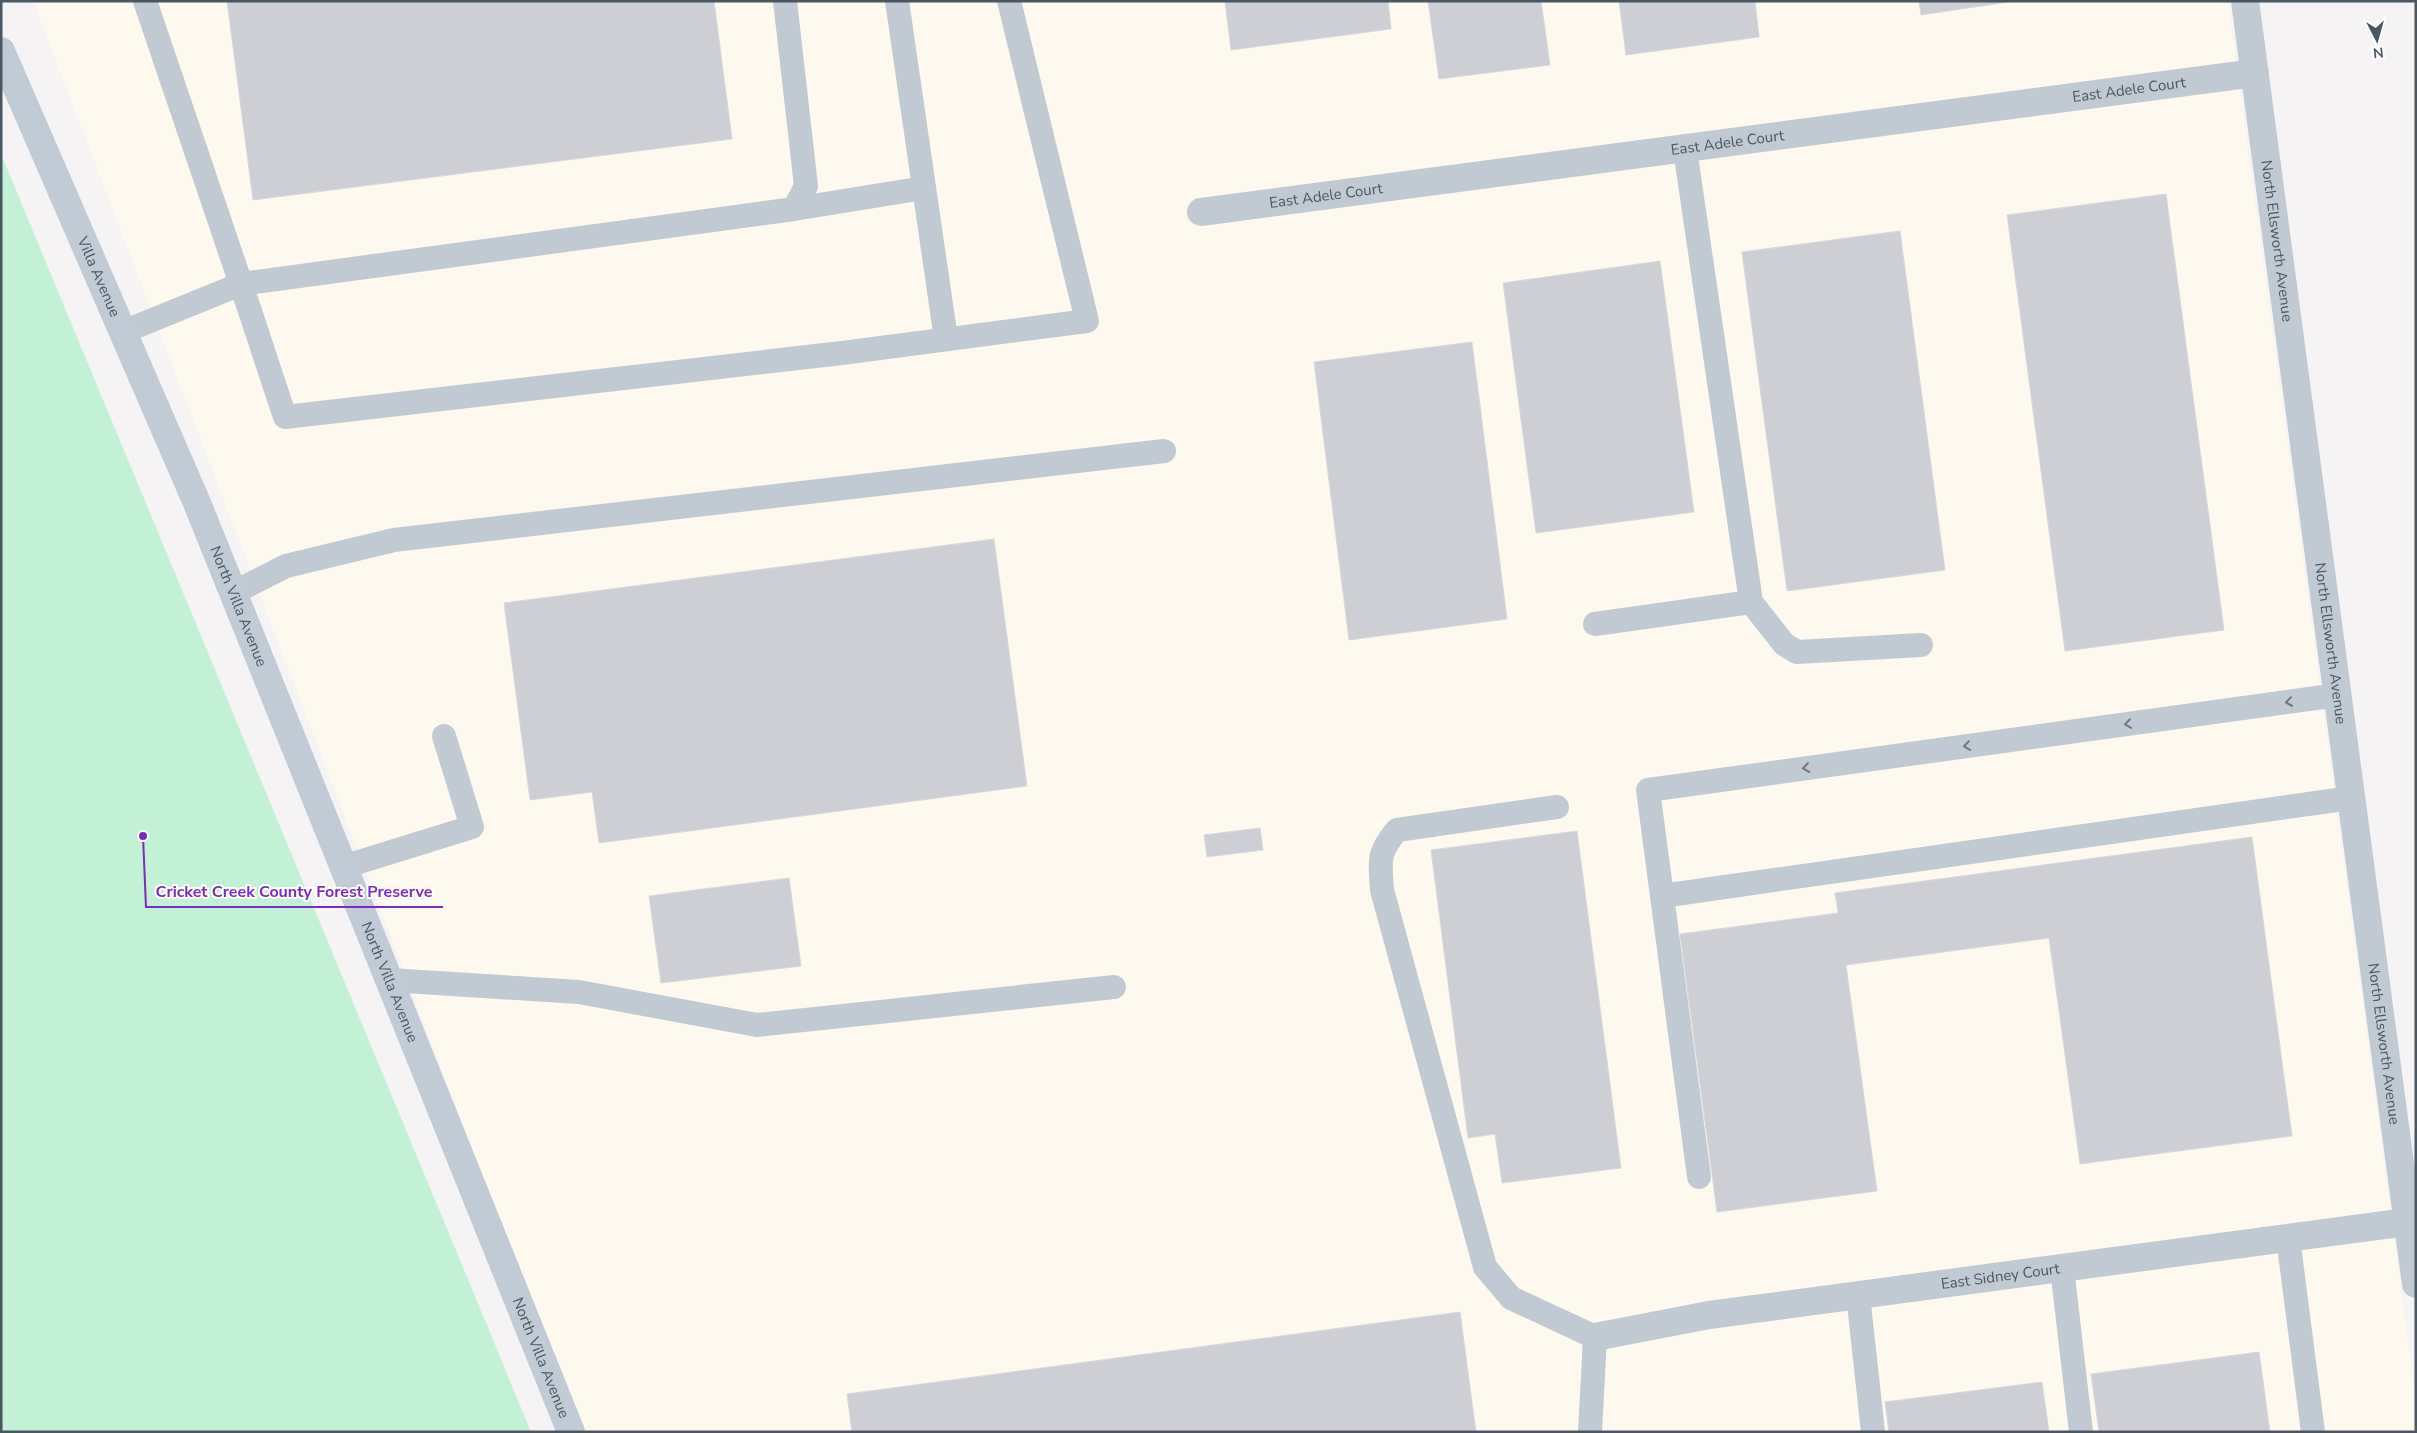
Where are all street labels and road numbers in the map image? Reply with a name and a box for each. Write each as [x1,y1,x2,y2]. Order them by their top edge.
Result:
street label: East Adele Court [2071,72,2188,107]
street label: East Adele Court [1670,125,1786,160]
street label: North Ellsworth Avenue [2256,159,2298,323]
street label: East Adele Court [1268,178,1385,213]
street label: Villa Avenue [72,233,125,320]
street label: North Villa Avenue [205,543,272,670]
street label: North Ellsworth Avenue [2310,561,2351,725]
street label: North Villa Avenue [357,919,423,1045]
street label: North Ellsworth Avenue [2363,962,2405,1126]
street label: East Sidney Court [1940,1258,2062,1294]
street label: North Villa Avenue [508,1294,574,1421]

